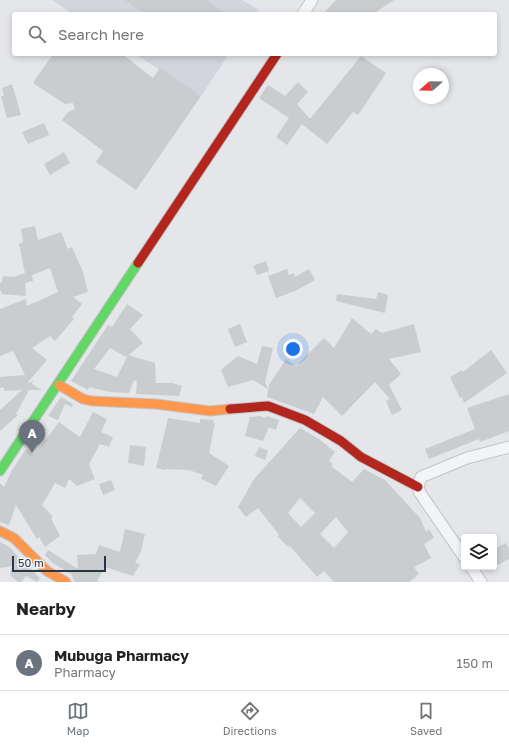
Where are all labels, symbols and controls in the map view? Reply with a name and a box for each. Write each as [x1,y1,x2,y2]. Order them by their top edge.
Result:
search box [12,12,497,56]
icon: search [26,23,48,45]
text: Search here [58,25,144,43]
north arrow [413,68,449,104]
your location [283,339,303,359]
pin: A [19,420,45,453]
map controls [461,534,497,570]
button: layers [461,534,497,570]
scale bar [12,554,106,573]
text: 50 m [18,556,44,569]
text: Nearby [16,598,76,619]
text: Mubuga Pharmacy [54,646,189,664]
text: A [24,655,34,671]
text: 150 m [456,655,493,671]
text: Pharmacy [54,664,116,680]
tab: Map [67,700,89,737]
tab: Directions [223,700,277,737]
tab: Saved [410,700,442,737]

